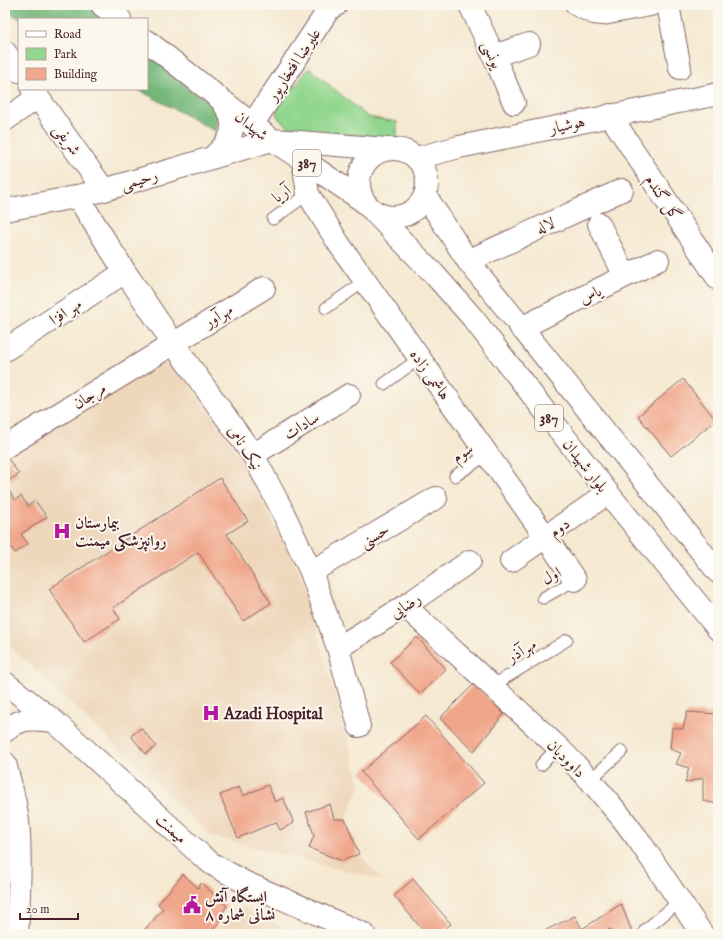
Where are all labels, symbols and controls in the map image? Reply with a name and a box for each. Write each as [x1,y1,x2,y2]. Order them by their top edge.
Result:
legend [18,18,148,90]
street label: علیرضا افتخارپور [262,25,326,107]
text: Road [54,27,82,42]
street label: یونسی [476,38,506,73]
text: Park [54,47,77,62]
text: Building [54,67,98,82]
street label: شهیدان [230,107,271,146]
street label: هوشیار [546,112,587,140]
street label: شریفی [48,121,84,160]
road number: 387 [293,150,321,176]
street label: رحیمی [119,166,160,196]
street label: گل گندم [637,171,686,227]
street label: آریا [268,179,297,208]
street label: لاله [533,214,559,240]
street label: یاس [576,281,606,310]
street label: مهر افزا [46,295,86,330]
street label: مهرآور [199,300,237,334]
street label: هاشمی زاده [405,346,454,405]
street label: مرجان [70,379,110,415]
road number: 387 [535,405,563,431]
street label: سادات [281,408,324,445]
street label: نیک نامی [223,422,266,474]
street label: بلوار شهیدان [557,435,612,497]
street label: سوم [448,439,479,471]
place label: بیمارستان روانپزشکی میمنت [75,514,167,552]
street label: دوم [546,514,576,545]
street label: حسنی [356,520,394,553]
hospital icon: بیمارستان روانپزشکی میمنت [52,521,72,541]
street label: اول [539,563,565,590]
street label: رضایی [387,589,425,624]
street label: مهرآذر [501,634,540,669]
hospital icon: Azadi Hospital [201,703,221,723]
place label: Azadi Hospital [223,705,323,725]
street label: داوودیان [542,736,589,783]
street label: میمنت [151,810,191,849]
place label: ایستگاه آتش نشانی شماره ۸ [205,886,275,926]
scale bar [20,895,78,921]
public building icon: ایستگاه آتش نشانی شماره ۸ [182,895,202,915]
text: 20 m [26,902,49,917]

